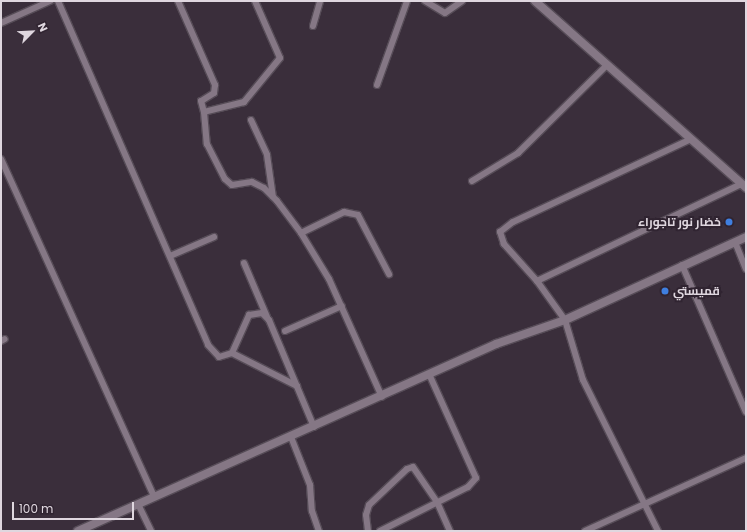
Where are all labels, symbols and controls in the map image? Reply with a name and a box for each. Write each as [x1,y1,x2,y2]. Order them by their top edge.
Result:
north arrow [12,12,52,52]
text: N [34,20,52,34]
place label: خضار نور تاجوراء [638,215,721,229]
marker: خضار نور تاجوراء [724,217,734,227]
place label: قميستي [673,284,720,298]
marker: قميستي [660,286,670,296]
scale bar [14,494,136,520]
text: 100 m [19,500,53,517]

